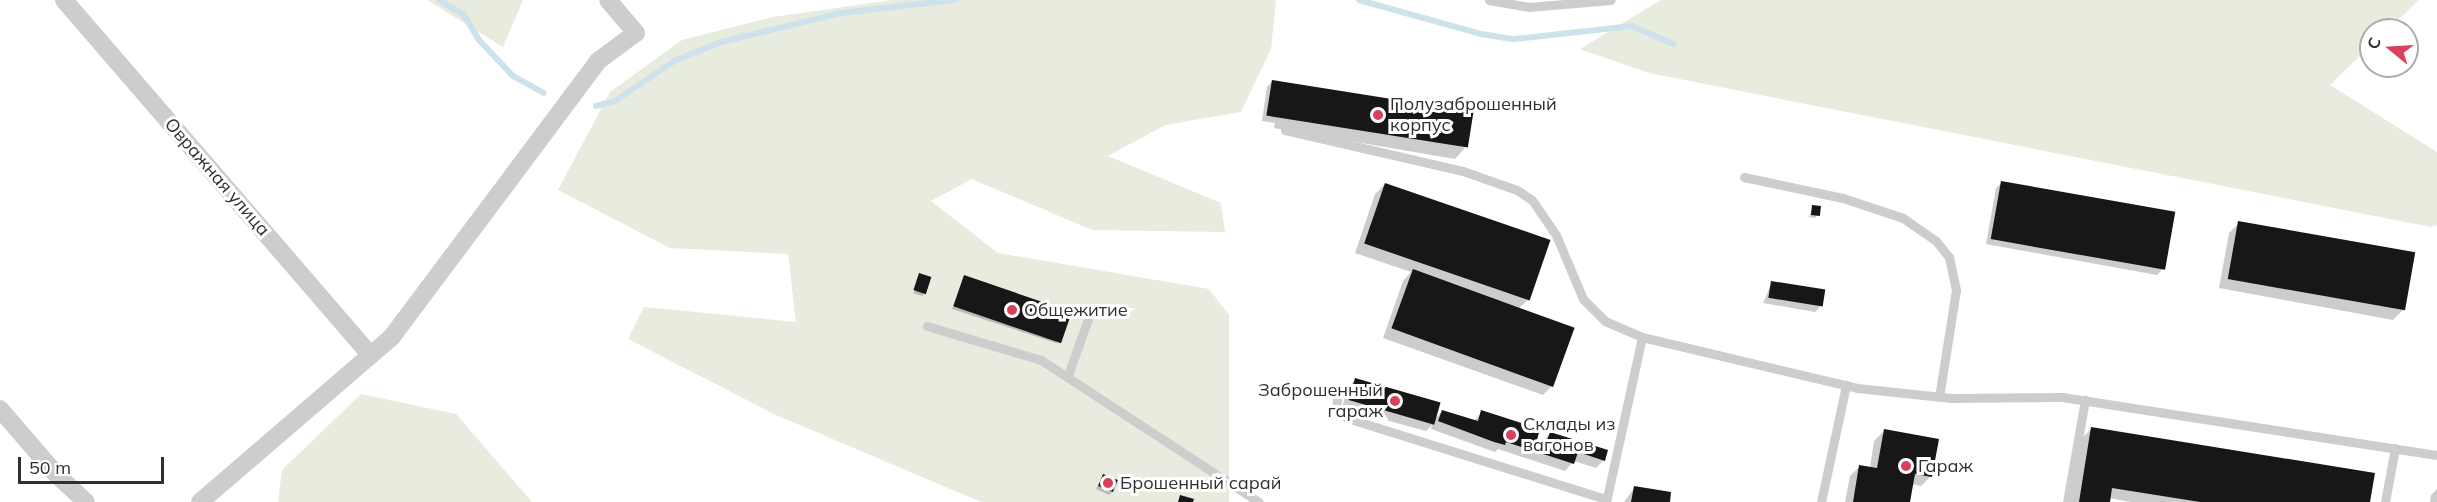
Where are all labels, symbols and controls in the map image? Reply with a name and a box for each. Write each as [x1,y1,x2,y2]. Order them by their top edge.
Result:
north arrow [2359,18,2419,78]
text: С [2363,35,2385,51]
place label: Полузаброшенный корпус [1390,94,1557,136]
marker: Полузаброшенный корпус [1371,108,1385,122]
street label: Овражная улица [160,114,274,240]
place label: Общежитие [1024,299,1128,321]
marker: Общежитие [1005,303,1019,317]
place label: Заброшенный гараж [1258,380,1383,422]
marker: Заброшенный гараж [1388,394,1402,408]
place label: Склады из вагонов [1523,414,1615,456]
marker: Склады из вагонов [1504,428,1518,442]
scale bar [21,445,166,483]
place label: Гараж [1918,455,1973,477]
text: 50 m [29,456,71,479]
marker: Гараж [1899,459,1913,473]
place label: Брошенный сарай [1120,472,1281,494]
marker: Брошенный сарай [1101,476,1115,490]

